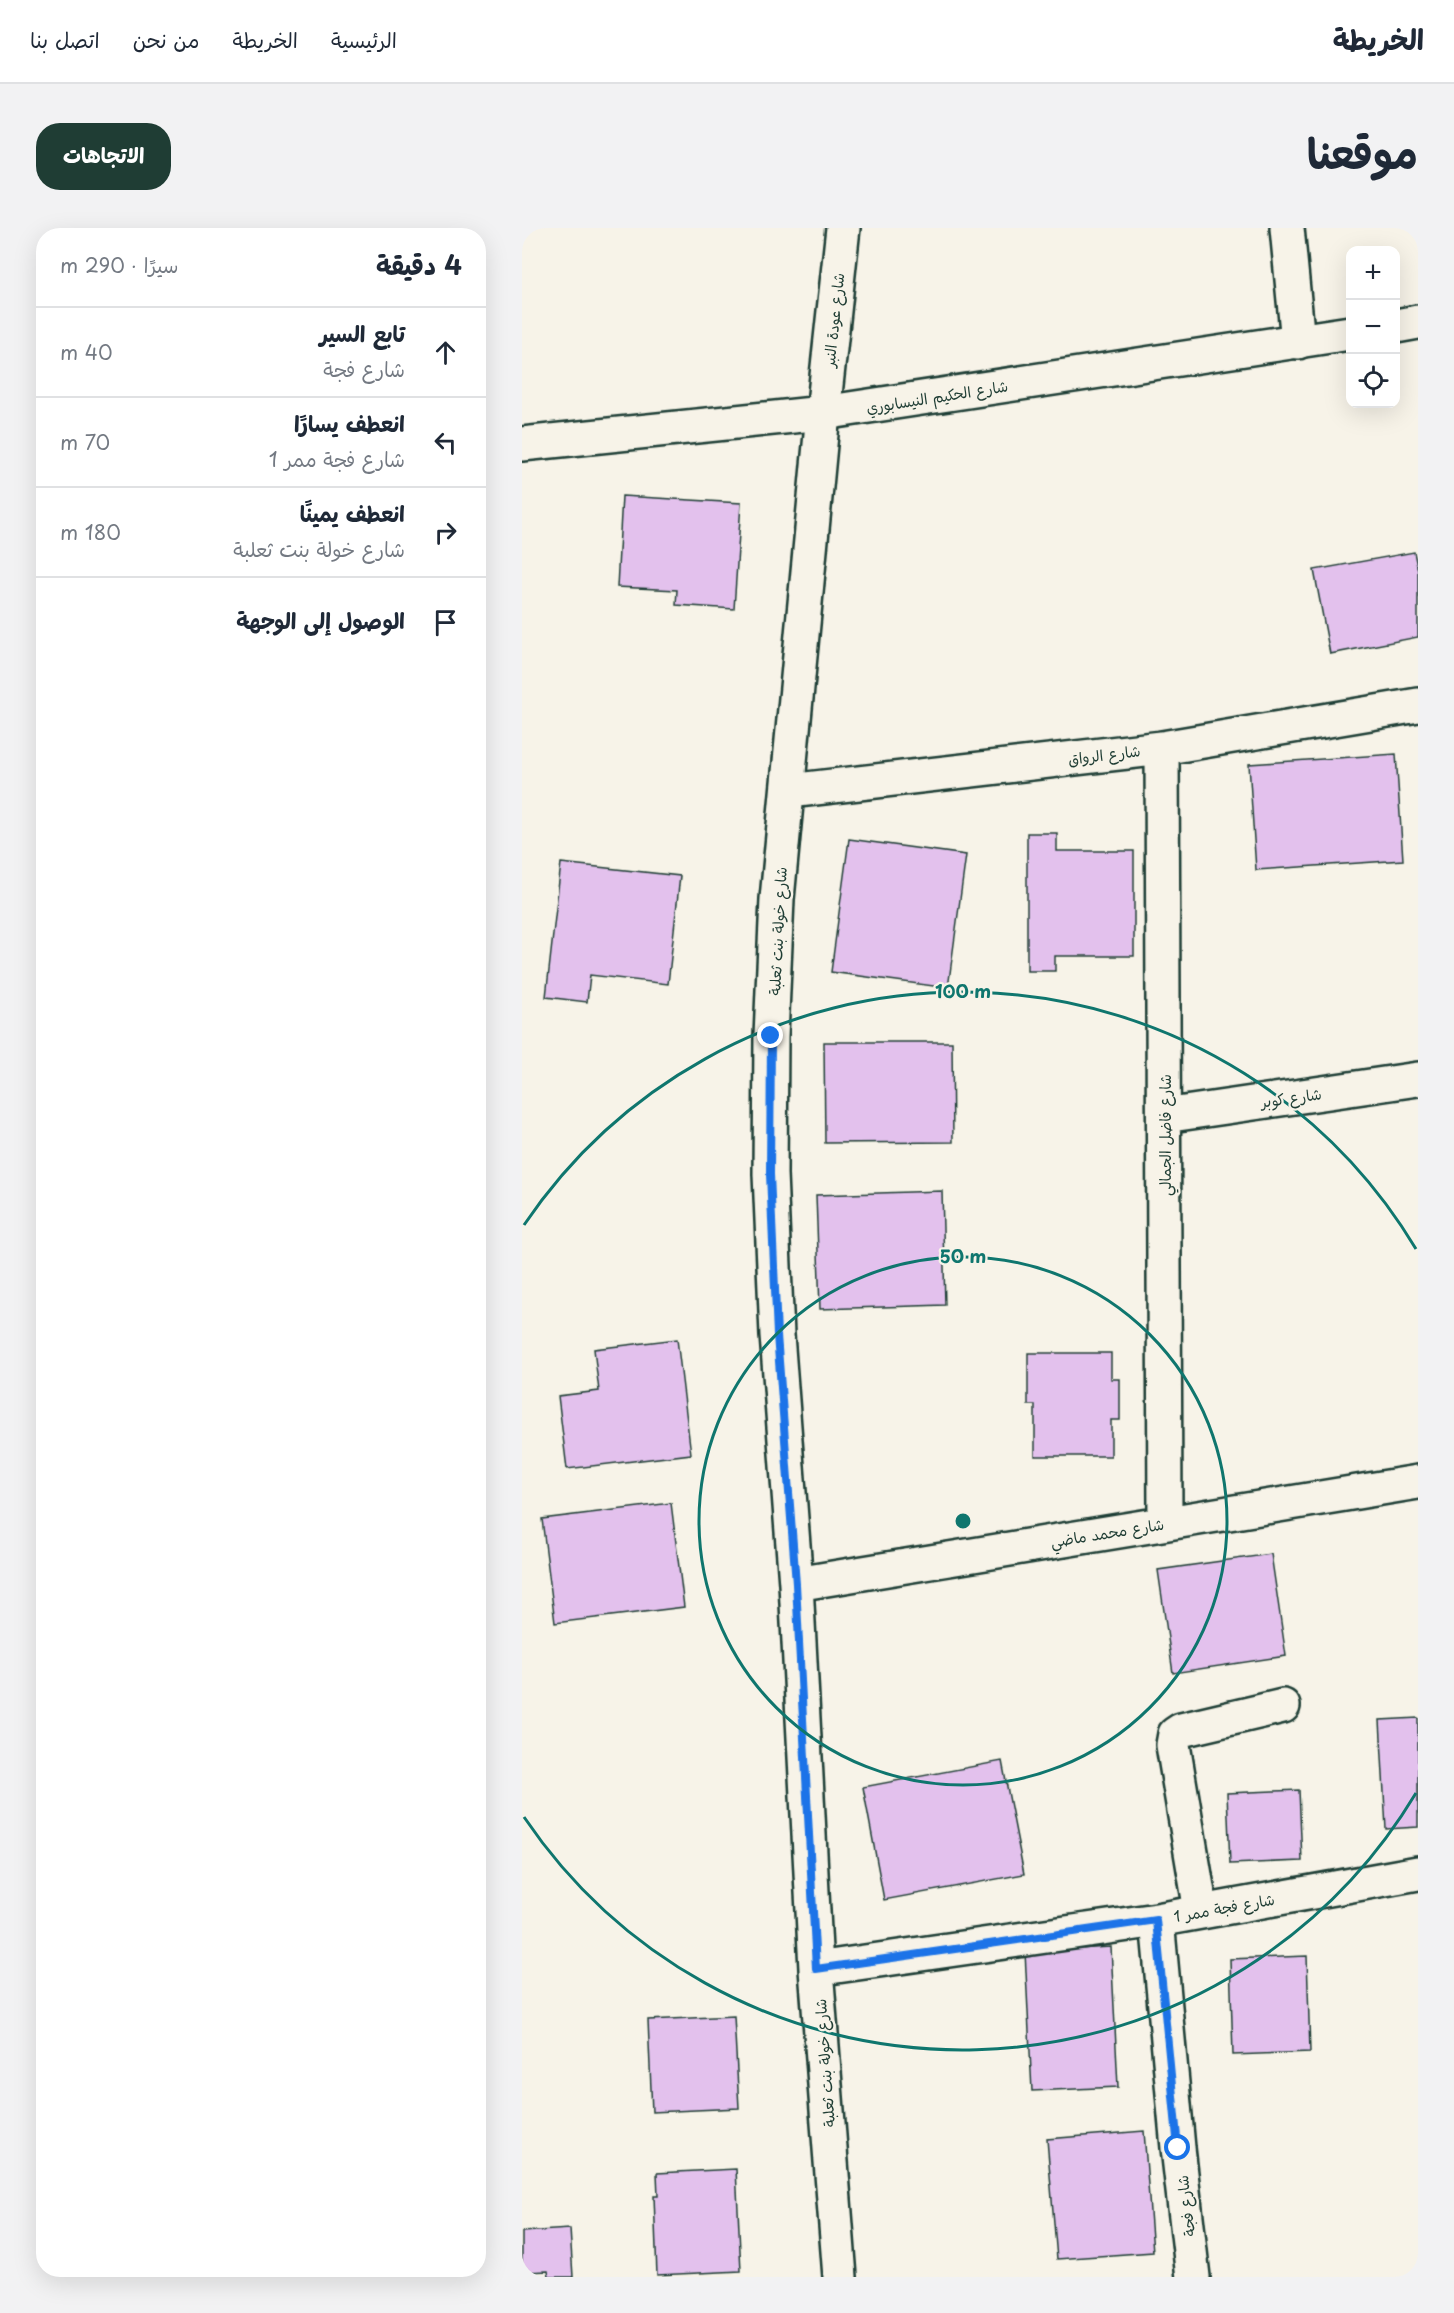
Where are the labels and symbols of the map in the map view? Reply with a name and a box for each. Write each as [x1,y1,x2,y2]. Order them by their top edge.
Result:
street label: شارع عودة النبر [817,272,849,369]
street label: شارع الحكيم النيسابوري [865,373,1010,421]
street label: شارع الرواق [1066,738,1142,770]
street label: شارع خولة بنت ثعلبة [762,866,792,996]
text: 100 m [935,977,991,1004]
route end [757,1022,783,1048]
street label: شارع فاضل الجمالي [1153,1074,1179,1196]
street label: شارع كوبر [1258,1081,1323,1113]
text: 50 m [940,1242,986,1269]
centre of rings [953,1511,973,1531]
street label: شارع محمد ماضي [1049,1512,1166,1555]
street label: شارع فجة ممر 1 [1172,1887,1276,1927]
street label: شارع خولة بنت ثعلبة [808,1998,840,2128]
route start [1164,2134,1190,2160]
street label: شارع فجة [1170,2174,1200,2238]

